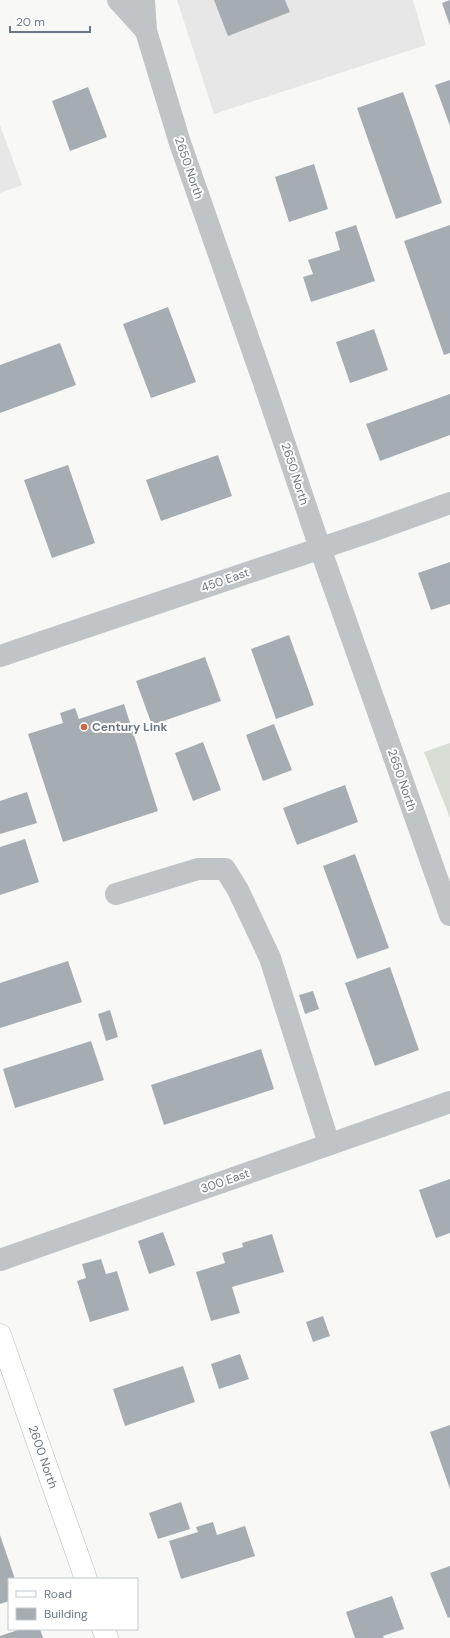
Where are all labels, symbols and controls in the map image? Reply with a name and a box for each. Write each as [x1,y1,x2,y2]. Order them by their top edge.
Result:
scale bar [10,8,90,34]
text: 20 m [16,14,45,30]
street label: 2650 North [171,135,207,201]
street label: 2650 North [277,441,313,507]
street label: 450 East [199,564,251,596]
place label: Century Link [92,719,167,735]
marker: Century Link [79,722,89,732]
street label: 2650 North [384,747,420,813]
street label: 300 East [199,1165,252,1197]
street label: 2600 North [25,1423,61,1491]
legend [8,1578,138,1630]
text: Road [44,1586,72,1602]
text: Building [44,1606,88,1622]

